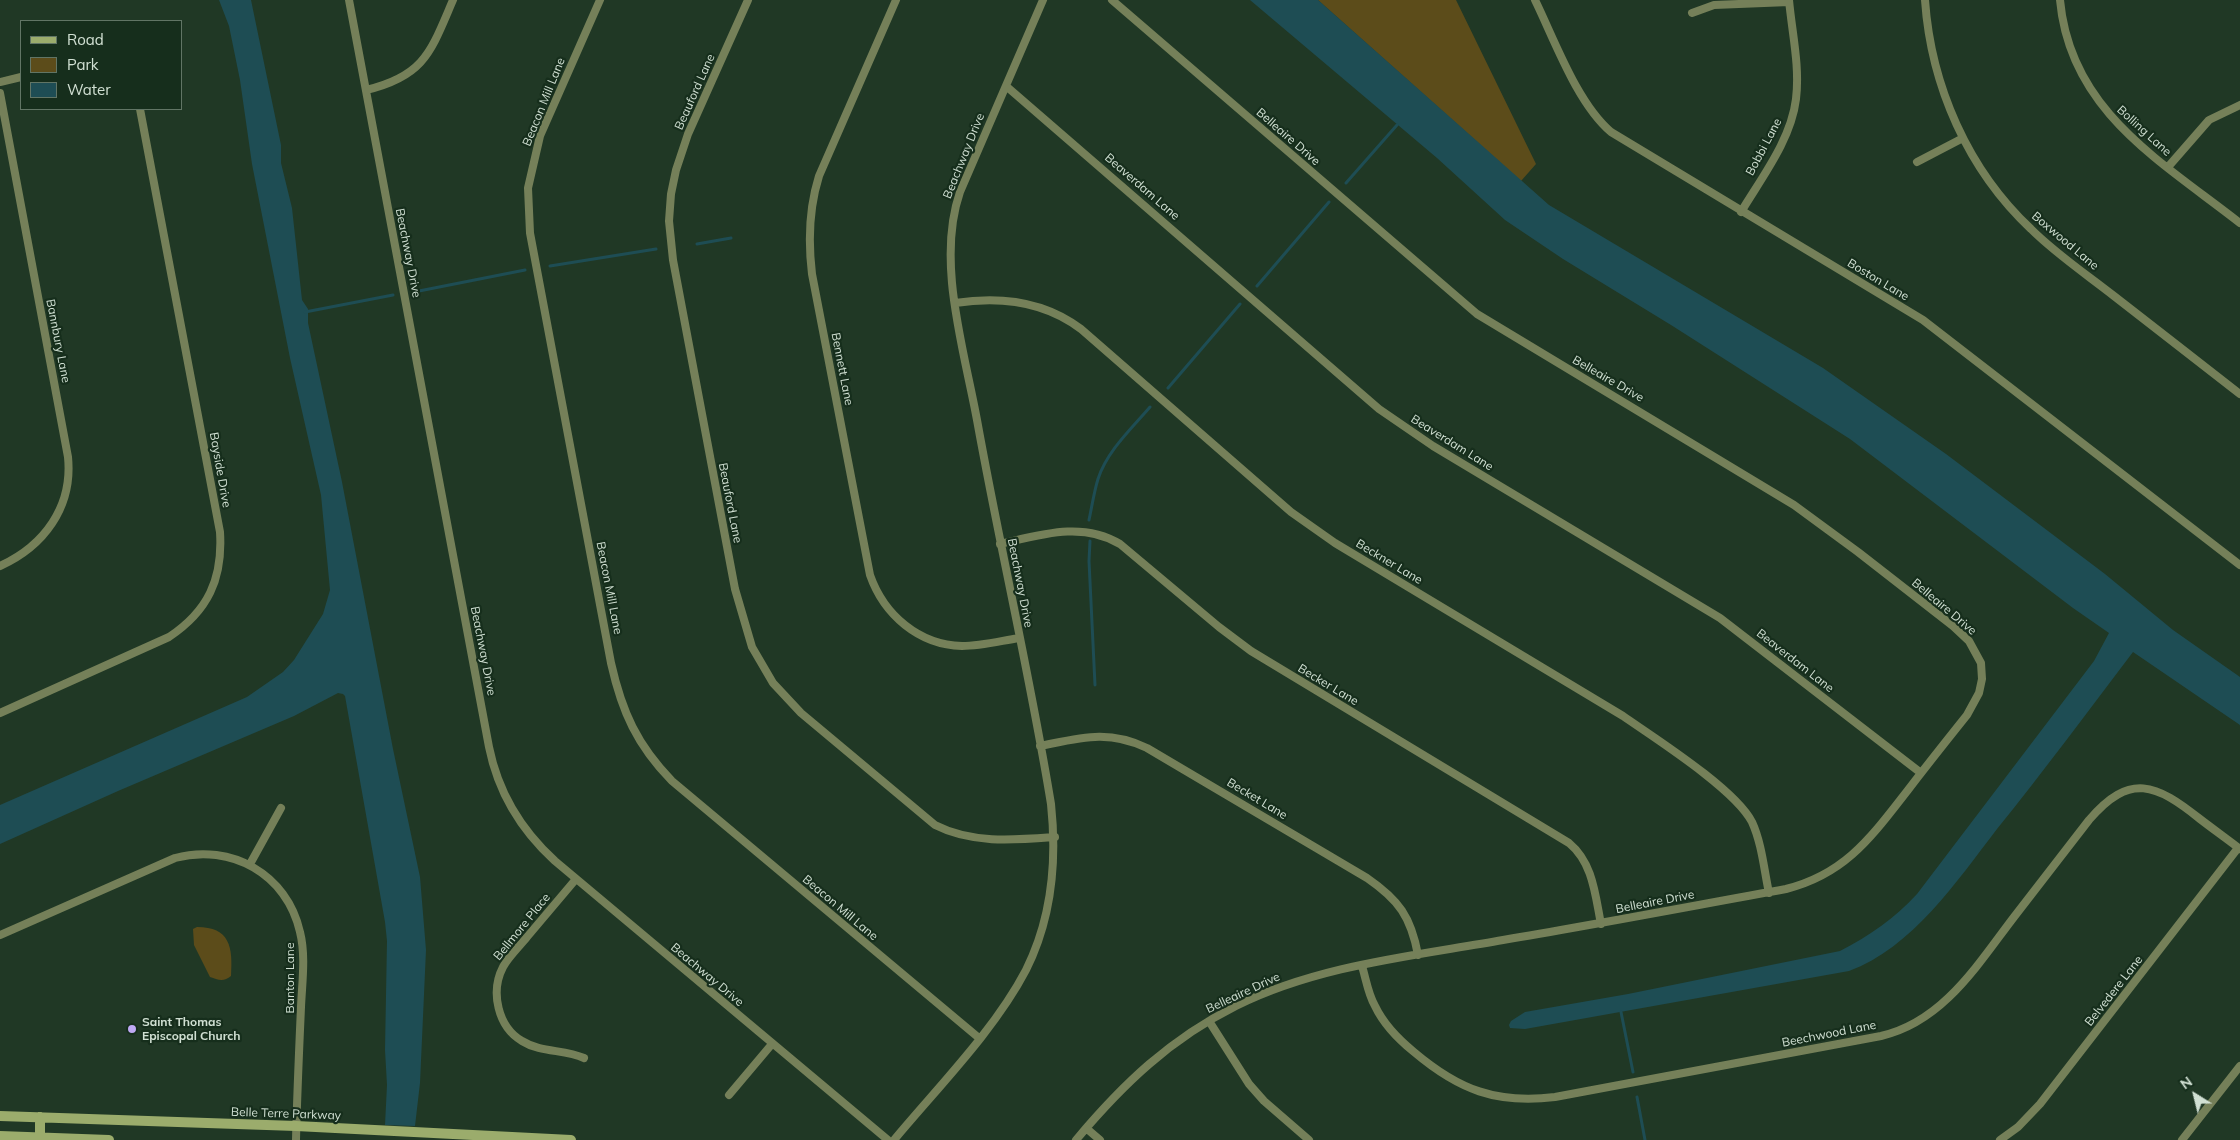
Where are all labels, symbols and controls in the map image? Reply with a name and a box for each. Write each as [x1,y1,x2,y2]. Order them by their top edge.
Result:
legend [20,20,182,110]
text: Road [67,30,104,49]
street label: Beauford Lane [672,52,718,132]
text: Park [67,55,99,74]
street label: Beacon Mill Lane [520,56,568,148]
text: Water [67,80,111,99]
street label: Bolling Lane [2114,103,2174,159]
street label: Belleaire Drive [1253,105,1323,169]
street label: Beachway Drive [940,111,988,201]
street label: Bobbi Lane [1743,116,1785,178]
street label: Beaverdam Lane [1102,151,1182,223]
street label: Beachway Drive [392,207,424,299]
street label: Boxwood Lane [2029,209,2101,273]
street label: Boston Lane [1845,256,1911,304]
street label: Bannbury Lane [43,298,73,384]
street label: Bennett Lane [828,331,856,407]
street label: Belleaire Drive [1570,353,1646,405]
street label: Beaverdam Lane [1408,412,1496,474]
street label: Bayside Drive [206,431,234,509]
street label: Beauford Lane [715,462,745,544]
street label: Beckner Lane [1353,536,1425,588]
street label: Beachway Drive [1004,537,1036,629]
street label: Beacon Mill Lane [593,540,625,636]
street label: Belleaire Drive [1909,576,1979,638]
street label: Beachway Drive [467,605,499,697]
street label: Beaverdam Lane [1753,626,1837,696]
street label: Becker Lane [1295,661,1361,709]
street label: Becket Lane [1224,775,1290,823]
street label: Beacon Mill Lane [799,872,881,944]
street label: Belleaire Drive [1614,887,1696,917]
street label: Bellmore Place [491,891,553,963]
street label: Beachway Drive [668,940,746,1010]
street label: Banton Lane [283,943,297,1013]
street label: Belvedere Lane [2082,953,2146,1029]
street label: Belleaire Drive [1204,970,1282,1016]
place label: Saint Thomas Episcopal Church [142,1015,241,1043]
street label: Beechwood Lane [1781,1018,1877,1050]
marker: Saint Thomas Episcopal Church [126,1023,138,1035]
north arrow [2170,1070,2220,1120]
text: N [2177,1072,2196,1093]
street label: Belle Terre Parkway [231,1105,341,1123]

